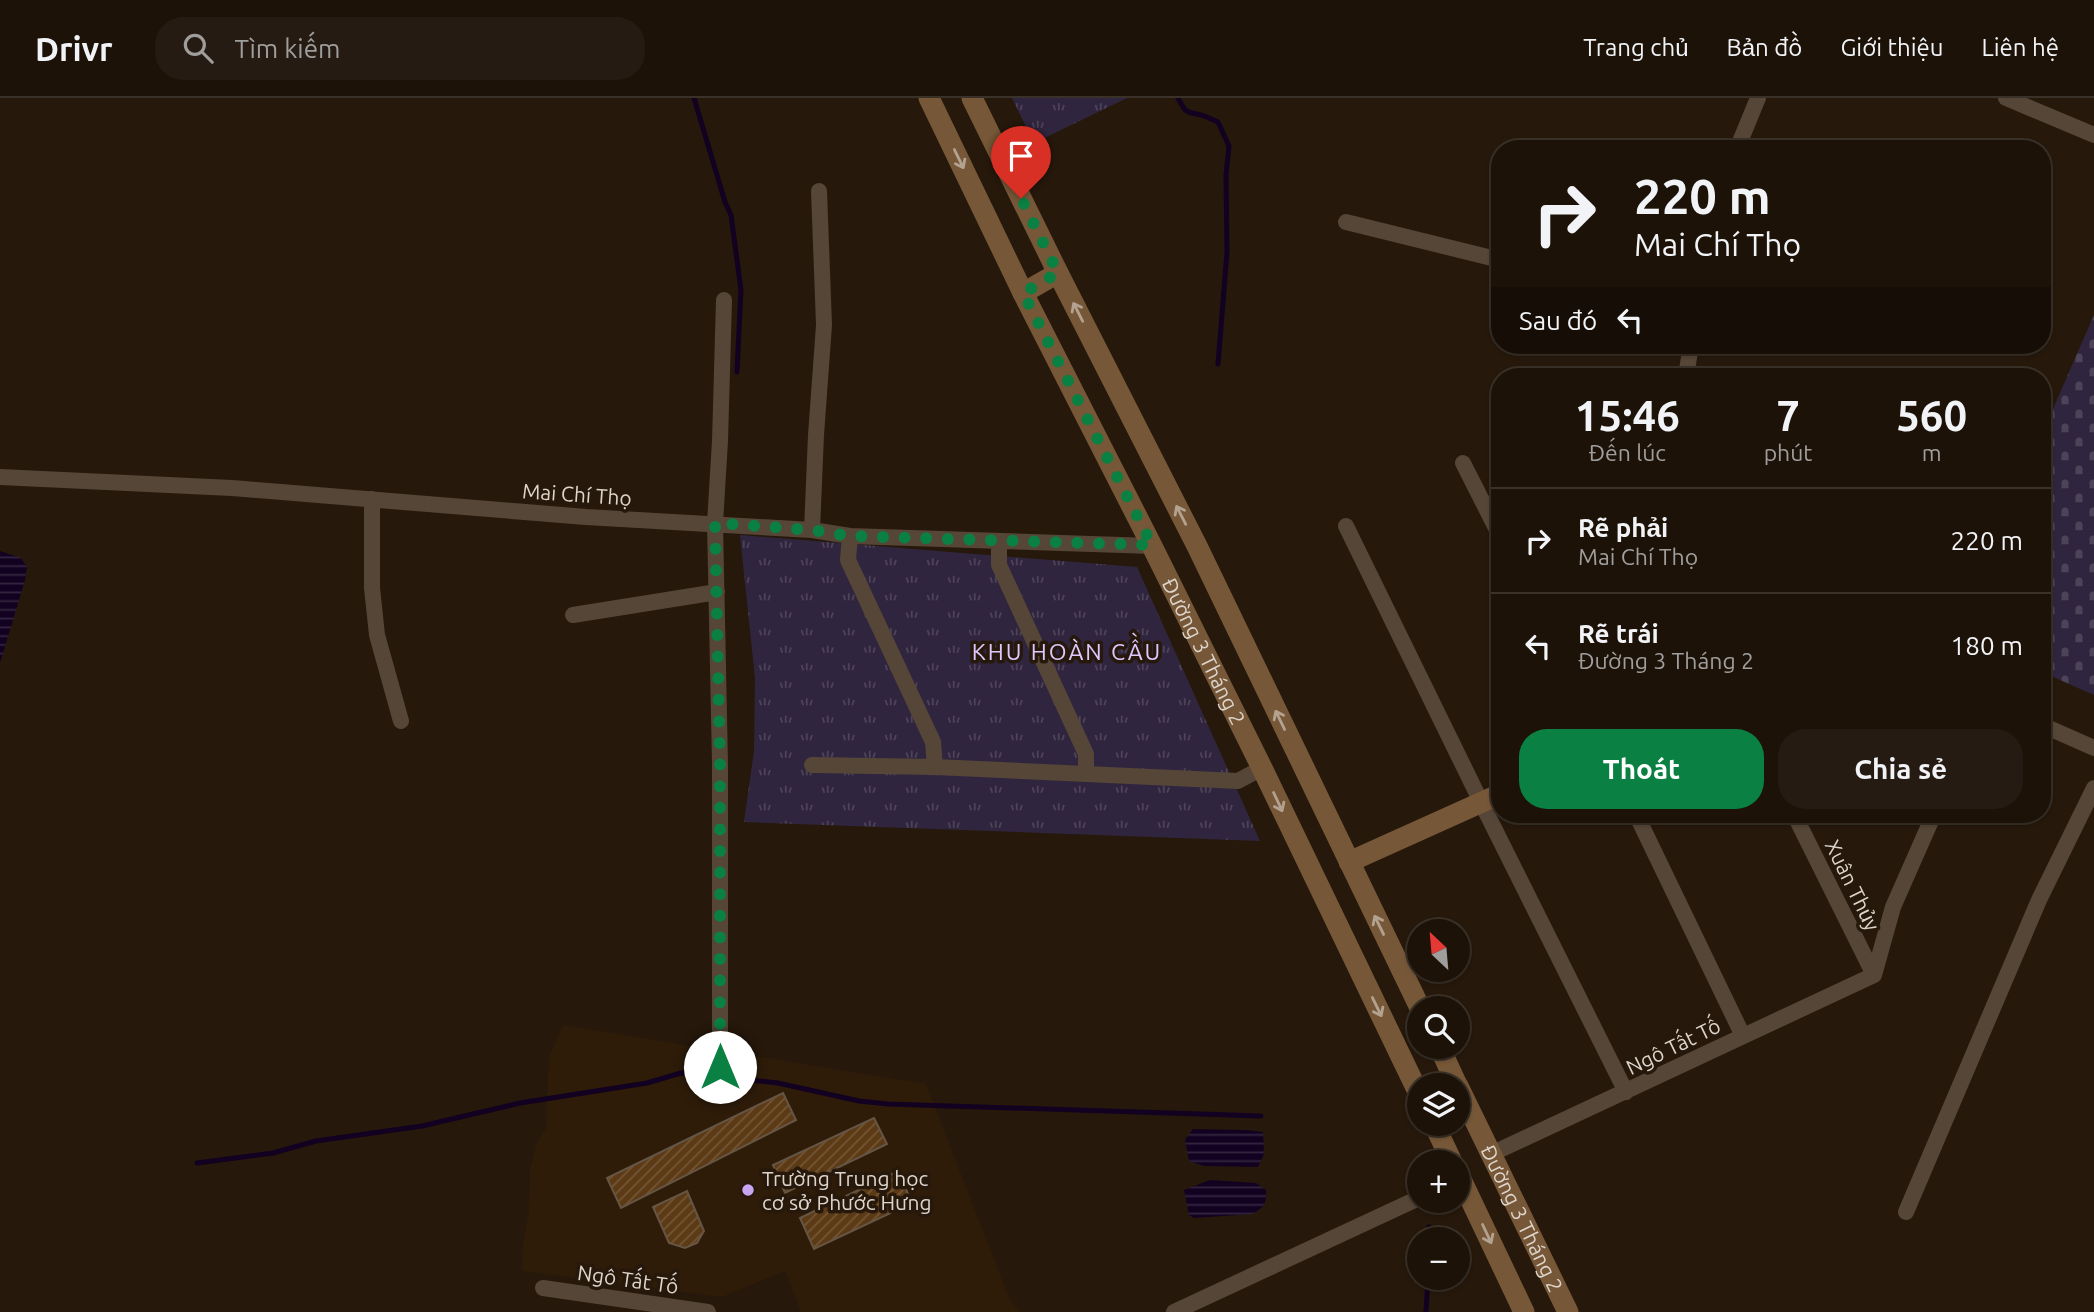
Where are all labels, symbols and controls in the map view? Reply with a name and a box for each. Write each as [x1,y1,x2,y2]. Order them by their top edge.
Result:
search box [155,17,645,80]
icon: search [179,29,217,67]
text: Drivr [35,30,113,67]
text: Tìm kiếm [235,34,340,63]
text: Trang chủ [1583,34,1689,61]
text: Bản đồ [1727,34,1802,61]
text: Giới thiệu [1840,34,1944,61]
text: Liên hệ [1982,34,2059,61]
pin [991,126,1051,198]
icon: arrive [1002,137,1040,175]
one-way arrow [953,149,966,170]
icon: right [1519,168,1610,259]
text: 220 m [1634,168,1771,223]
text: Mai Chí Thọ [1634,226,1801,262]
icon: left [1611,301,1649,339]
one-way arrow [1071,302,1084,323]
text: Sau đó [1519,306,1597,335]
text: 15:46 [1575,392,1680,439]
text: 7 [1776,392,1800,439]
text: 560 [1896,392,1967,439]
text: Đến lúc [1589,440,1666,465]
text: phút [1764,440,1812,465]
text: m [1922,440,1942,465]
street label: Mai Chí Thọ [521,478,633,510]
one-way arrow [1174,505,1188,526]
text: Rẽ phải [1578,513,1668,542]
icon: right [1519,522,1557,560]
text: 220 m [1951,526,2023,555]
text: Mai Chí Thọ [1578,544,1698,569]
street label: Đường 3 Tháng 2 [1158,574,1251,729]
text: Rẽ trái [1578,619,1659,648]
icon: left [1519,627,1557,665]
text: 180 m [1951,631,2023,660]
district label: KHU HOÀN CẦU [972,632,1162,664]
text: Đường 3 Tháng 2 [1578,648,1754,673]
one-way arrow [1273,710,1287,731]
button: Thoát [1519,729,1764,809]
button: Chia sẻ [1778,729,2023,809]
one-way arrow [1272,791,1285,812]
street label: Xuân Thủy [1821,836,1885,934]
one-way arrow [1372,915,1386,936]
north arrow [1407,919,1470,982]
map controls [1407,919,1470,1290]
one-way arrow [1370,996,1384,1017]
button: search [1407,996,1470,1059]
street label: Ngô Tất Tố [1621,1011,1724,1079]
position arrow [683,1030,757,1104]
button: layers [1407,1073,1470,1136]
street label: Đường 3 Tháng 2 [1476,1141,1568,1296]
button: + [1407,1150,1470,1213]
place label: Trường Trung học cơ sở Phước Hưng [762,1166,932,1214]
marker: Trường Trung học cơ sở Phước Hưng [740,1182,756,1198]
one-way arrow [1481,1223,1494,1245]
button: − [1407,1227,1470,1290]
street label: Ngô Tất Tố [576,1258,680,1298]

